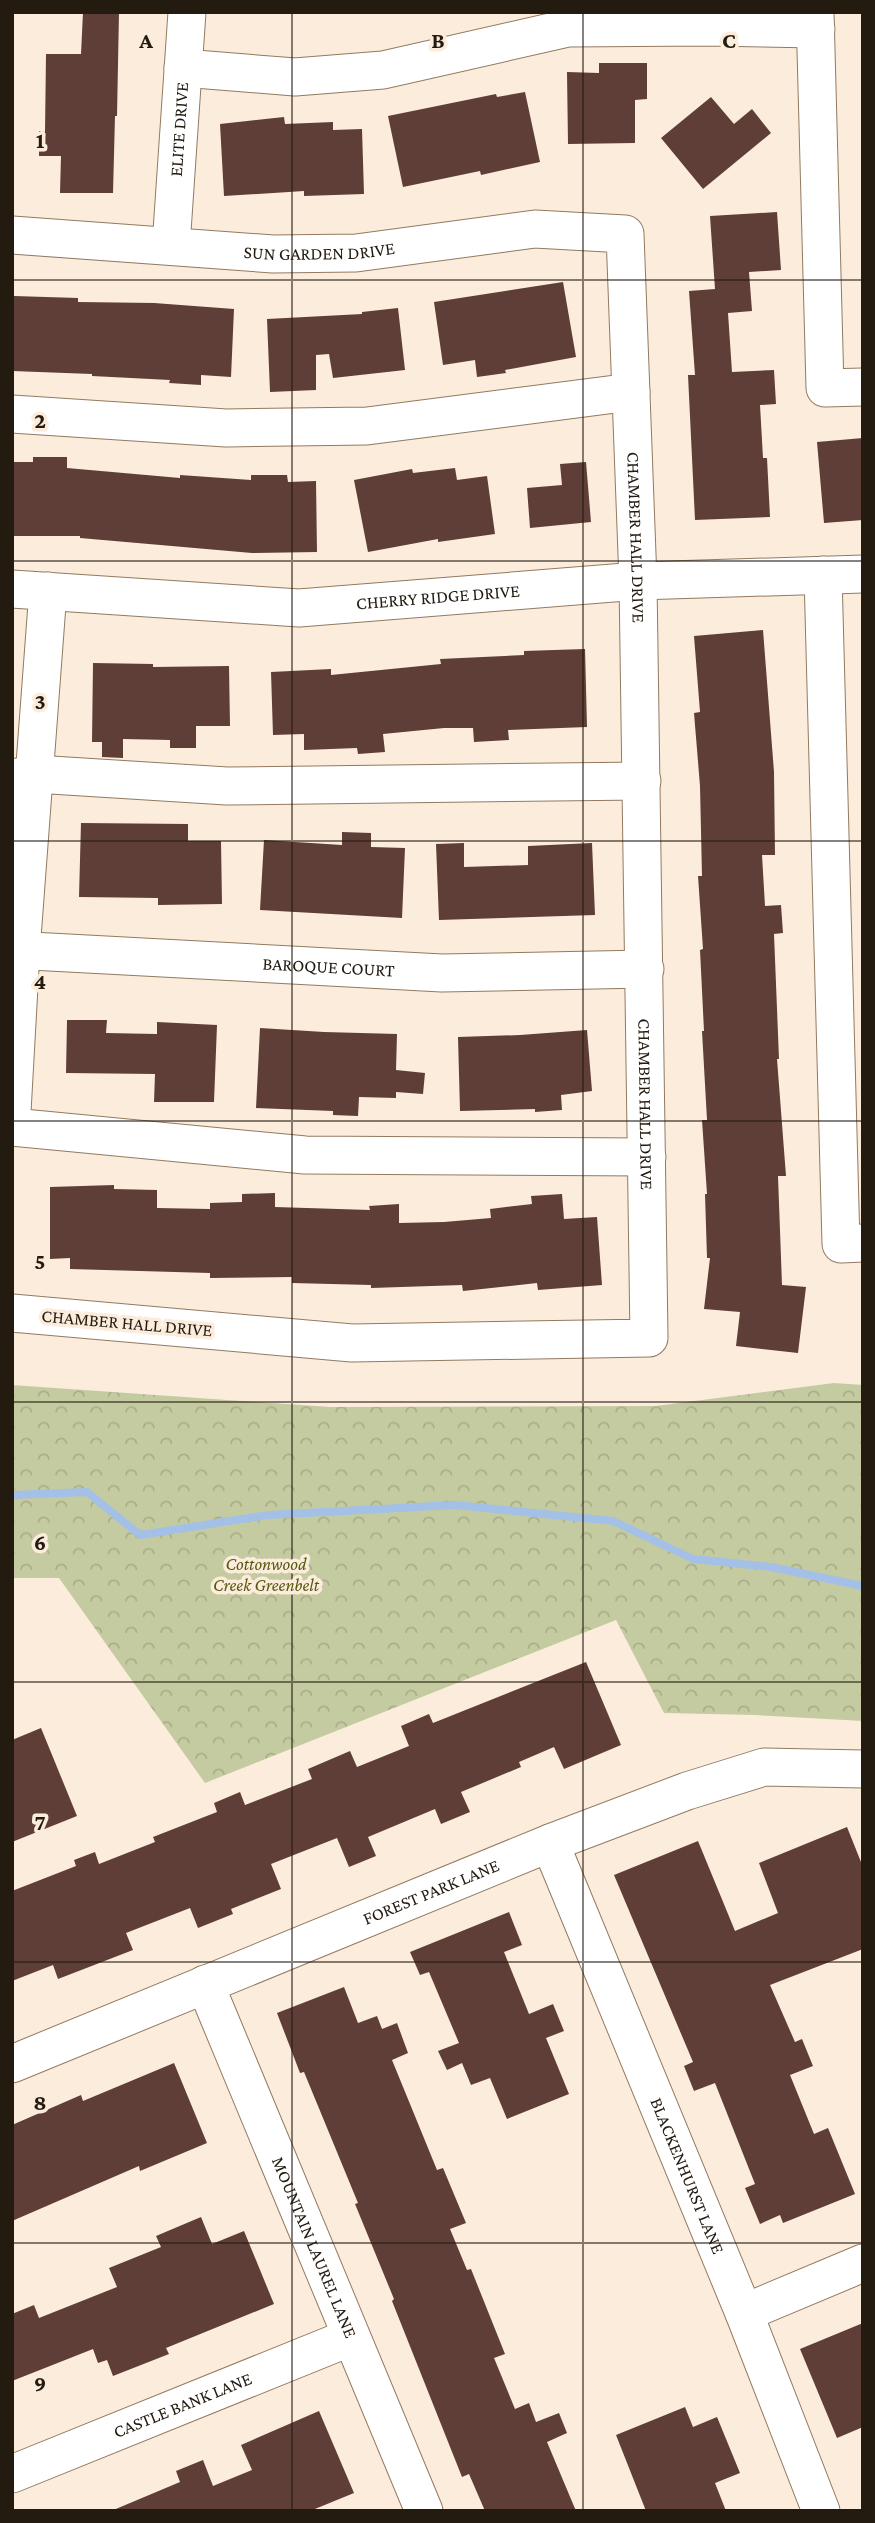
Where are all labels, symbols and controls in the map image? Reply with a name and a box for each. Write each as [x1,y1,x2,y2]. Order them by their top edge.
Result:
text: A [138,27,153,53]
text: B [431,27,445,53]
text: C [722,27,736,53]
street label: ELITE DRIVE [166,81,192,177]
text: 1 [36,127,45,153]
street label: SUN GARDEN DRIVE [243,238,396,264]
text: 2 [34,407,46,433]
street label: CHAMBER HALL DRIVE [623,451,649,623]
street label: CHERRY RIDGE DRIVE [355,580,521,613]
text: 3 [34,688,46,714]
street label: BAROQUE COURT [262,953,395,980]
text: 4 [34,968,46,994]
street label: CHAMBER HALL DRIVE [634,1018,657,1190]
text: 5 [34,1248,46,1274]
street label: CHAMBER HALL DRIVE [41,1306,213,1340]
text: 6 [34,1529,46,1555]
park label: Cottonwood Creek Greenbelt [213,1554,320,1595]
text: 7 [34,1809,46,1835]
street label: FOREST PARK LANE [360,1855,502,1929]
text: 8 [33,2089,47,2115]
street label: BLACKENHURST LANE [646,2095,729,2257]
street label: MOUNTAIN LAUREL LANE [268,2154,361,2341]
street label: CASTLE BANK LANE [111,2368,255,2442]
text: 9 [34,2370,46,2396]

